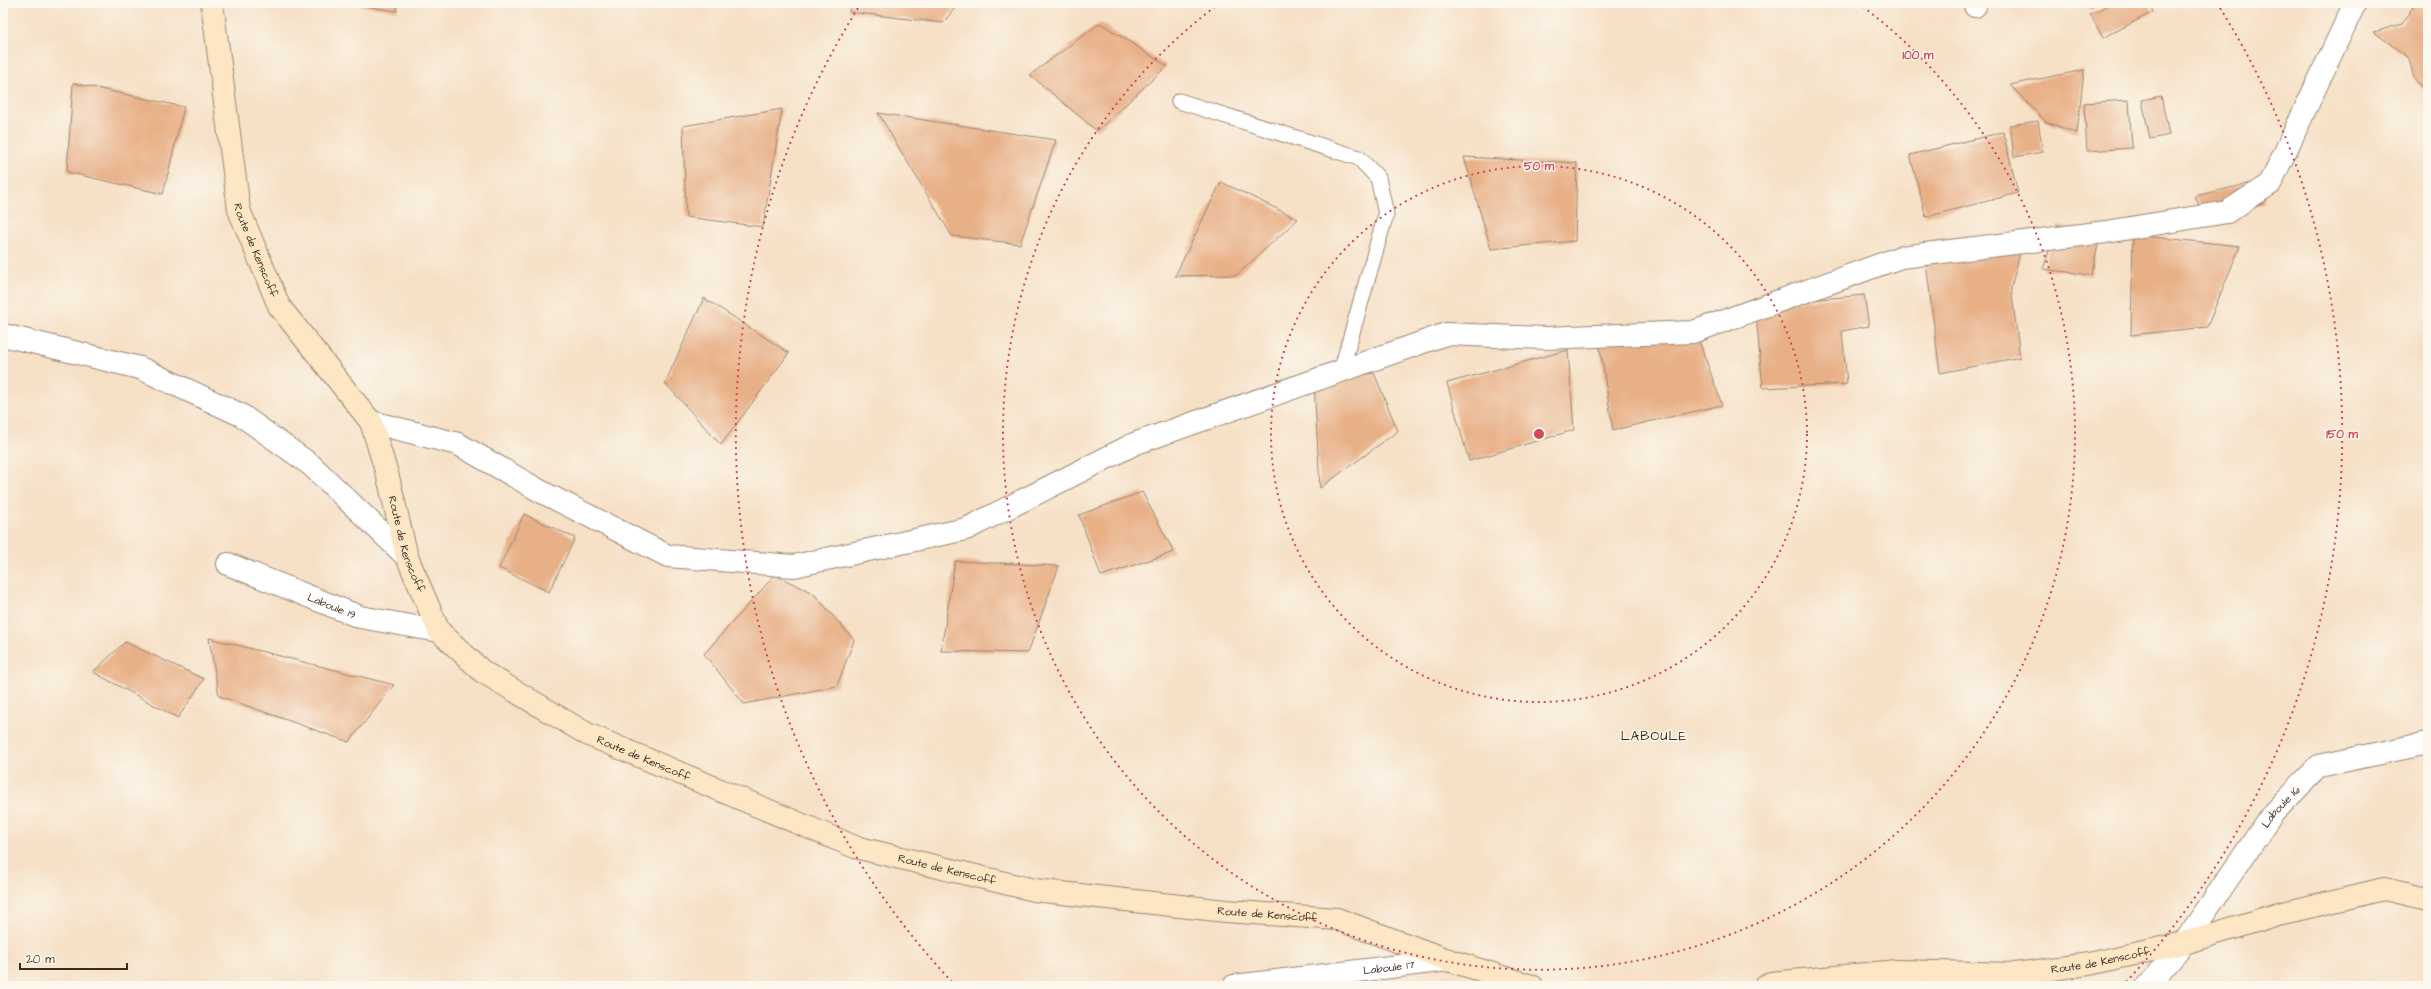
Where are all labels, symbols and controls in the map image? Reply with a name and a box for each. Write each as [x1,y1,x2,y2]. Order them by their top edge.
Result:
text: 100 m [1903,47,1934,64]
text: 50 m [1524,158,1555,175]
street label: Route de Kenscoff [230,202,282,300]
text: 150 m [2326,426,2359,443]
centre of rings [1532,427,1546,441]
street label: Route de Kenscoff [385,494,429,595]
street label: Laboule 19 [305,590,358,623]
district label: LABOULE [1621,727,1687,745]
street label: Route de Kenscoff [594,732,693,785]
street label: Laboule 16 [2258,783,2304,831]
street label: Route de Kenscoff [896,851,998,889]
street label: Route de Kenscoff [1216,903,1318,926]
street label: Route de Kenscoff [2050,944,2152,977]
scale bar [20,945,127,971]
text: 20 m [26,951,55,968]
street label: Laboule 17 [1362,957,1416,978]

